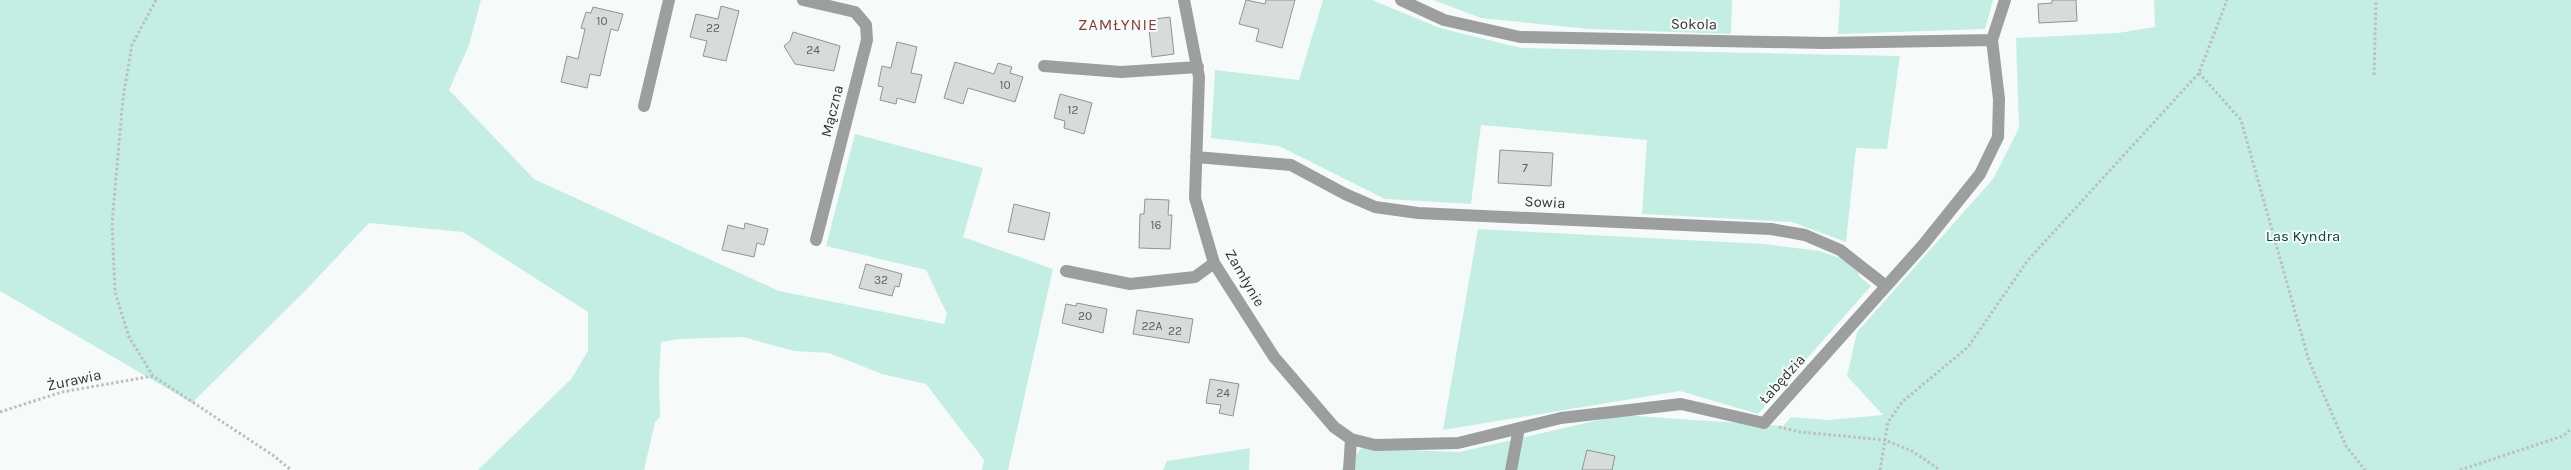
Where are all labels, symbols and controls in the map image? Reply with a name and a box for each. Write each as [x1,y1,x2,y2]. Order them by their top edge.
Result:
house number: 10 [596,14,608,28]
district label: ZAMŁYNIE [1078,15,1158,34]
street label: Sokola [1671,15,1717,33]
house number: 22 [706,21,720,35]
house number: 24 [806,43,820,57]
house number: 10 [999,78,1011,92]
street label: Mączna [817,83,847,139]
house number: 12 [1068,103,1079,117]
house number: 7 [1522,161,1528,175]
street label: Sowia [1524,192,1566,212]
house number: 16 [1151,218,1162,232]
park label: Las Kyndra [2266,227,2340,245]
street label: Zamłynie [1221,246,1269,310]
house number: 32 [874,273,888,287]
house number: 20 [1078,309,1092,323]
house number: 22A [1142,319,1163,333]
house number: 22 [1168,324,1182,338]
street label: Łabędzia [1755,350,1809,408]
street label: Żurawia [45,365,103,395]
house number: 24 [1216,386,1230,400]

